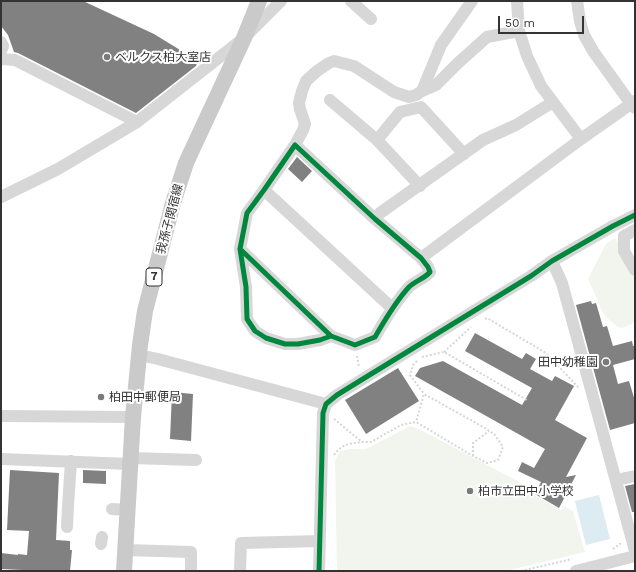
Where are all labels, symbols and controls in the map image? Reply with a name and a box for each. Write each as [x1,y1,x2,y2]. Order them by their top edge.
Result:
scale bar [500,8,586,34]
text: 50 m [505,16,535,30]
place label: ベルクス柏大室店 [115,50,211,64]
marker: ベルクス柏大室店 [102,52,112,62]
street label: 我孫子関宿線 [154,182,186,256]
road number: 7 [146,268,162,286]
place label: 田中幼稚園 [538,355,598,369]
marker: 田中幼稚園 [601,357,611,367]
place label: 柏田中郵便局 [109,390,181,404]
marker: 柏田中郵便局 [96,392,106,402]
place label: 柏市立田中小学校 [478,484,574,498]
marker: 柏市立田中小学校 [465,486,475,496]

